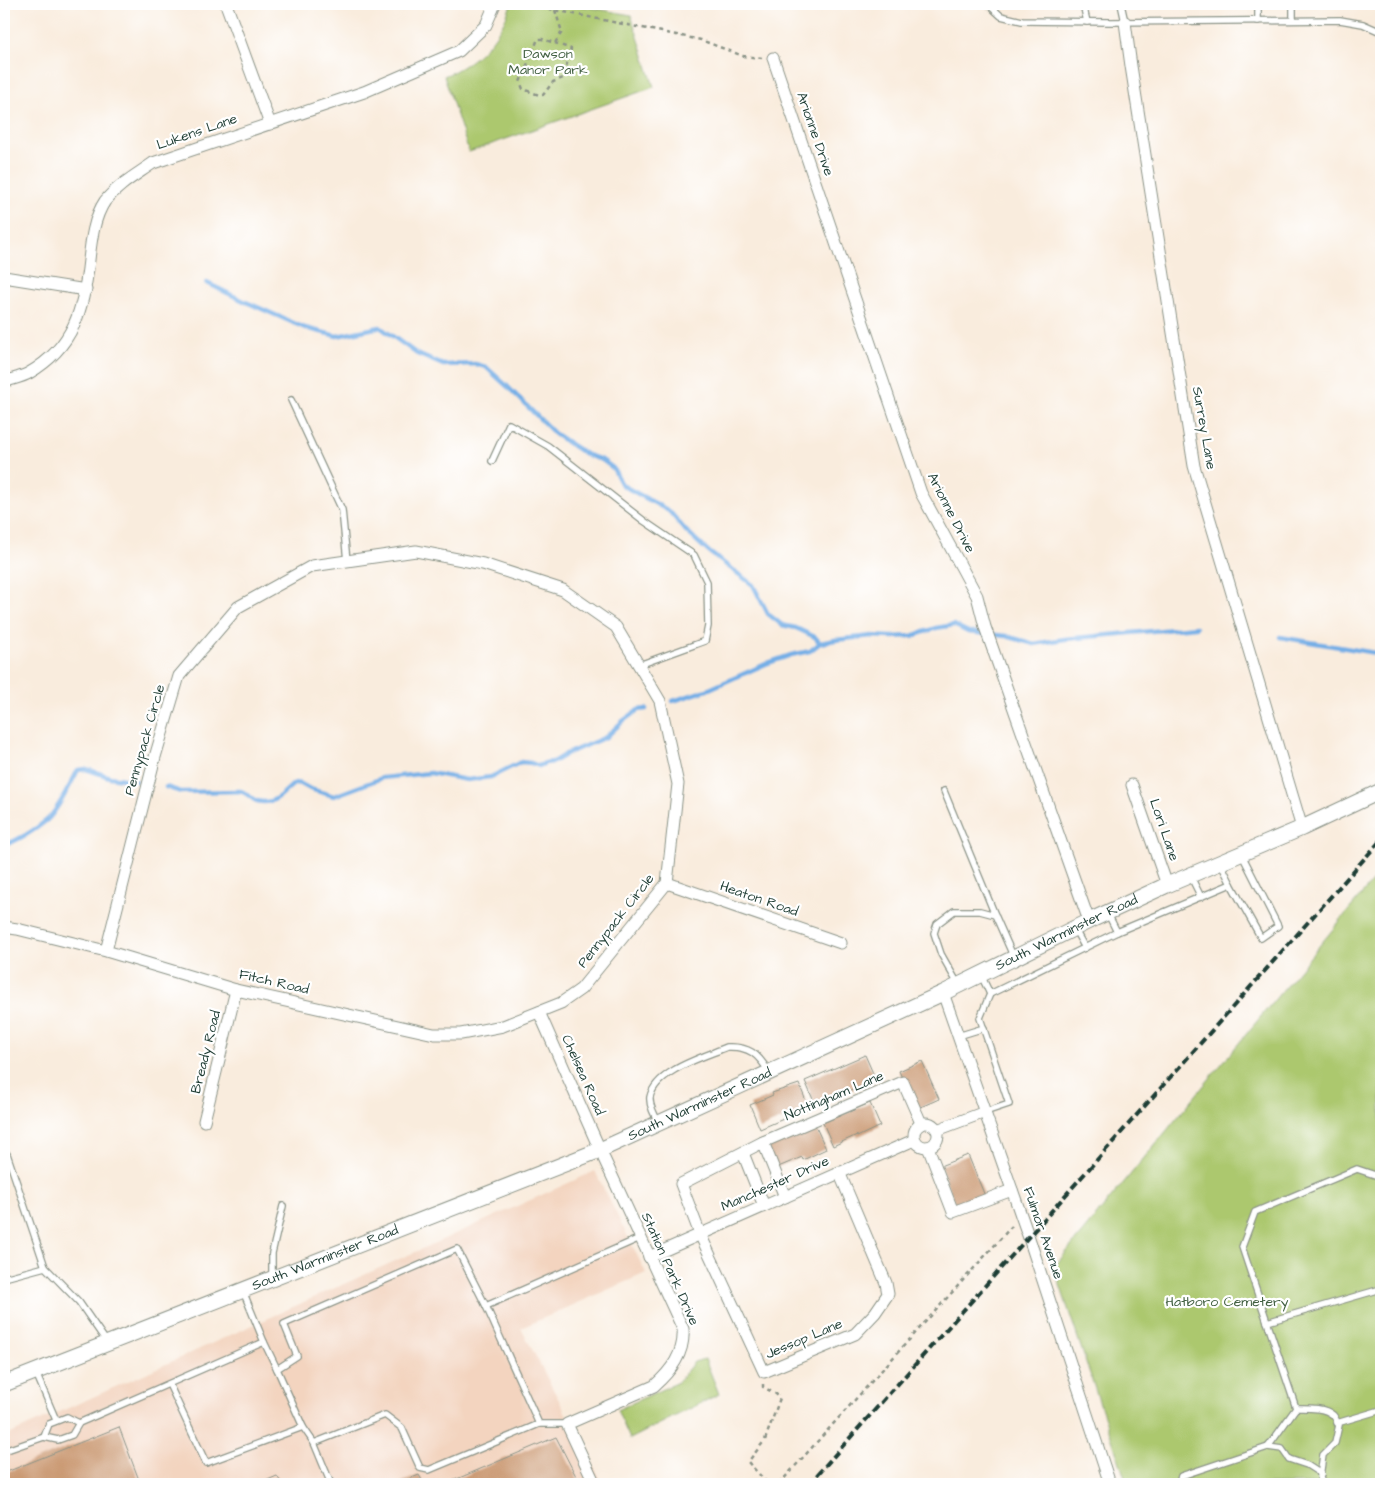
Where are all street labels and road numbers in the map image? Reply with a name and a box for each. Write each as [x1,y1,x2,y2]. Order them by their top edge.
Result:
street label: Arionne Drive [791,89,839,179]
street label: Lukens Lane [154,109,240,155]
street label: Surrey Lane [1187,385,1221,471]
street label: Arionne Drive [922,469,980,557]
street label: Pennypack Circle [120,682,171,798]
street label: Lori Lane [1144,796,1184,864]
street label: Pennypack Circle [573,869,659,972]
street label: Heaton Road [717,876,801,922]
street label: South Warminster Road [992,890,1141,976]
street label: Fitch Road [237,964,311,1000]
street label: Bready Road [186,1008,226,1096]
street label: Chelsea Road [556,1032,610,1118]
street label: South Warminster Road [625,1063,775,1146]
street label: Nottingham Lane [781,1066,887,1126]
street label: Manchester Drive [718,1151,833,1217]
street label: Fulmor Avenue [1018,1184,1068,1282]
street label: Station Park Drive [636,1209,704,1329]
street label: South Warminster Road [249,1220,401,1296]
street label: Jessop Lane [762,1314,846,1364]

